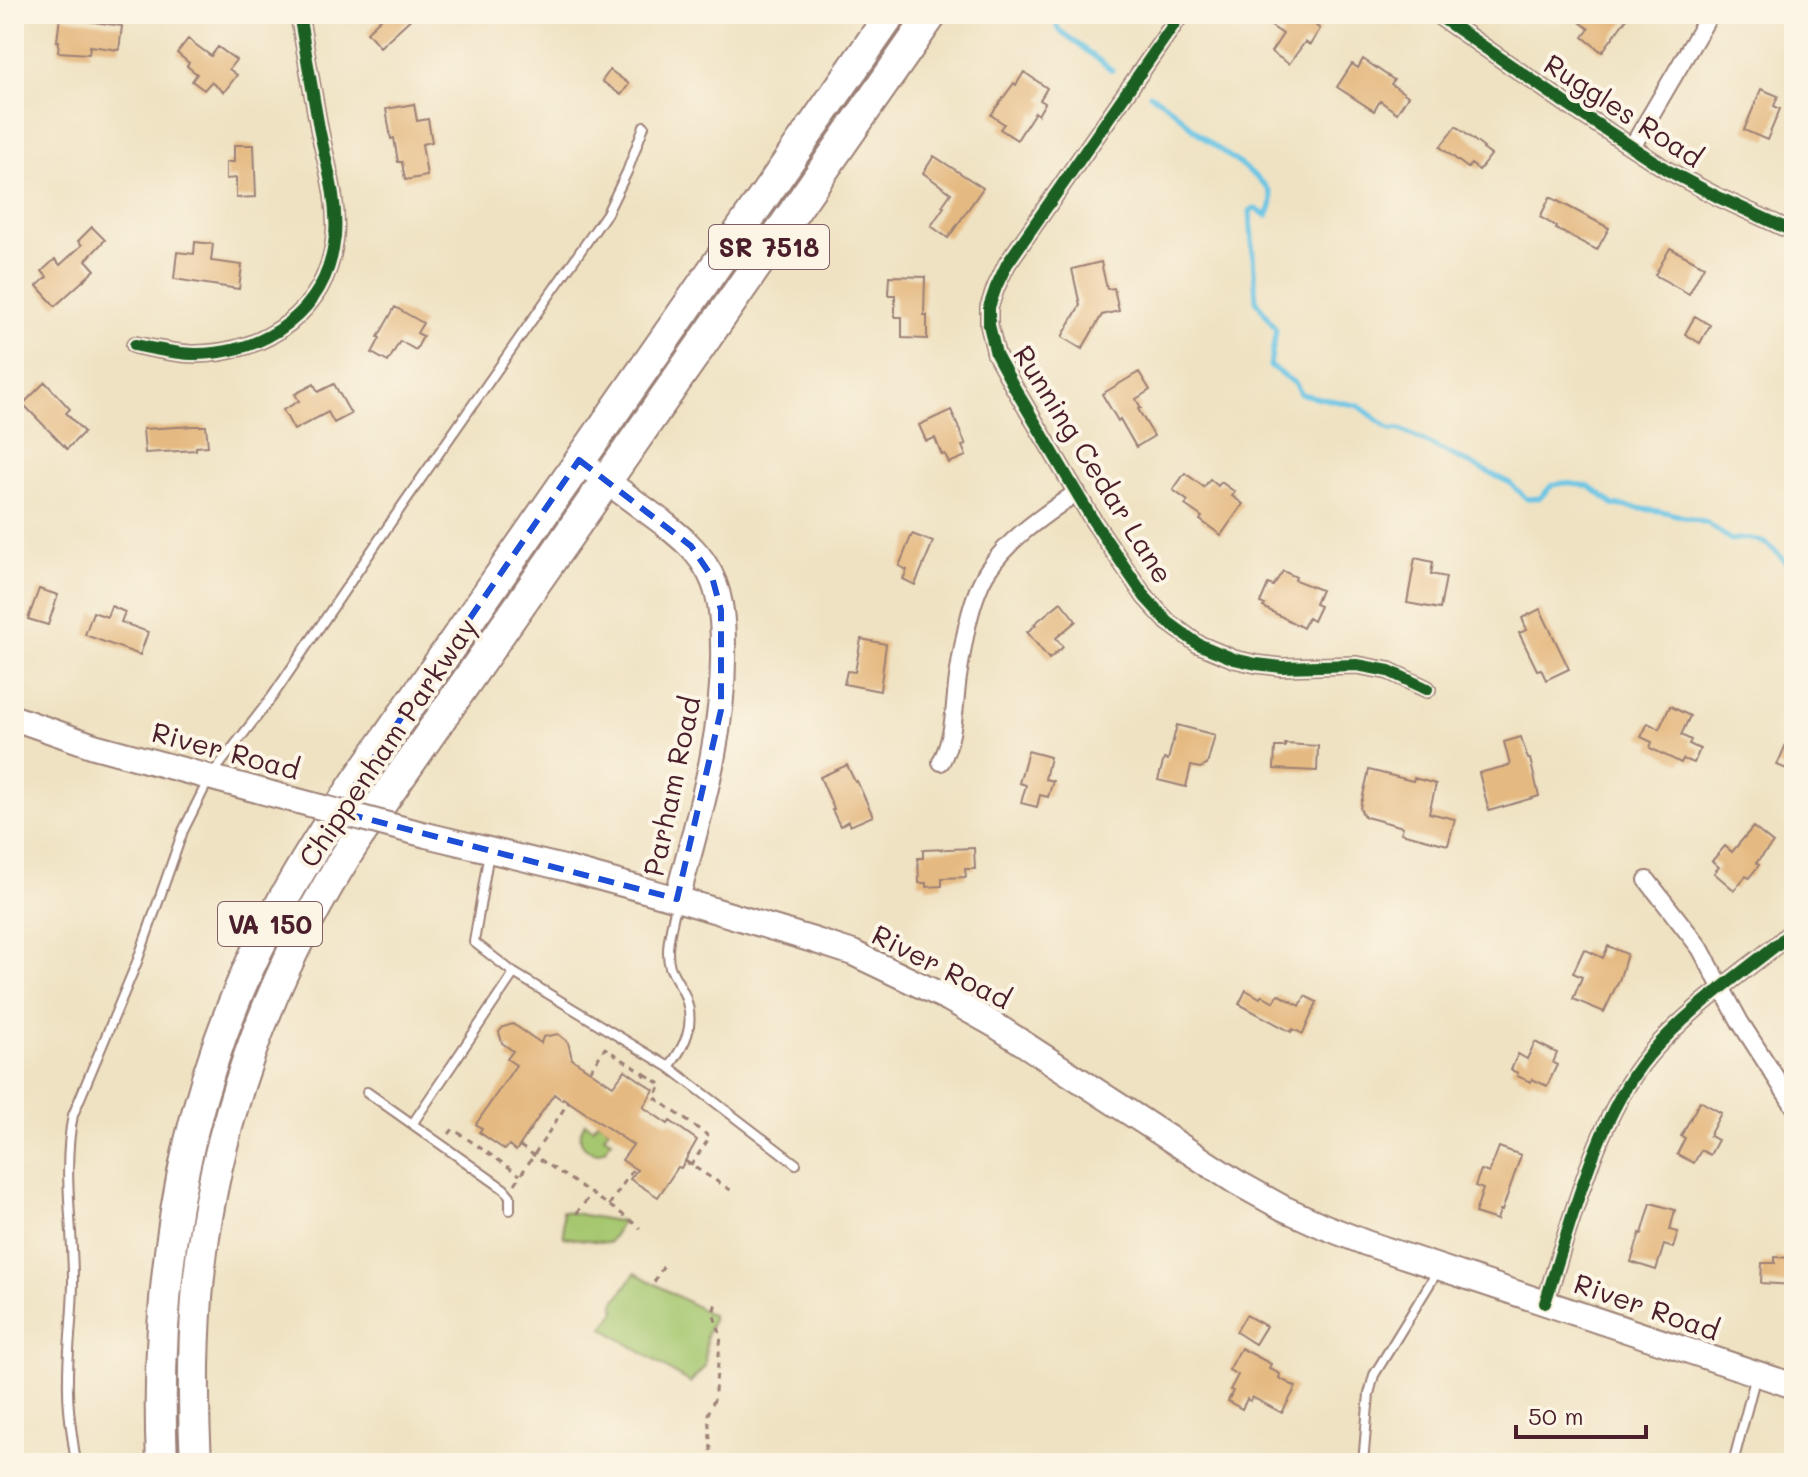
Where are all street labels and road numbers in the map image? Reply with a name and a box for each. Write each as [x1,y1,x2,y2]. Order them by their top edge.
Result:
street label: Ruggles Road [1538,45,1710,175]
road number: SR 7518 [709,225,829,269]
street label: Running Cedar Lane [1006,338,1182,590]
street label: Chippenham Parkway [290,610,484,874]
street label: Parham Road [634,693,708,879]
street label: River Road [148,713,304,787]
road number: VA 150 [218,902,322,946]
street label: River Road [866,916,1018,1016]
street label: River Road [1570,1264,1724,1348]

